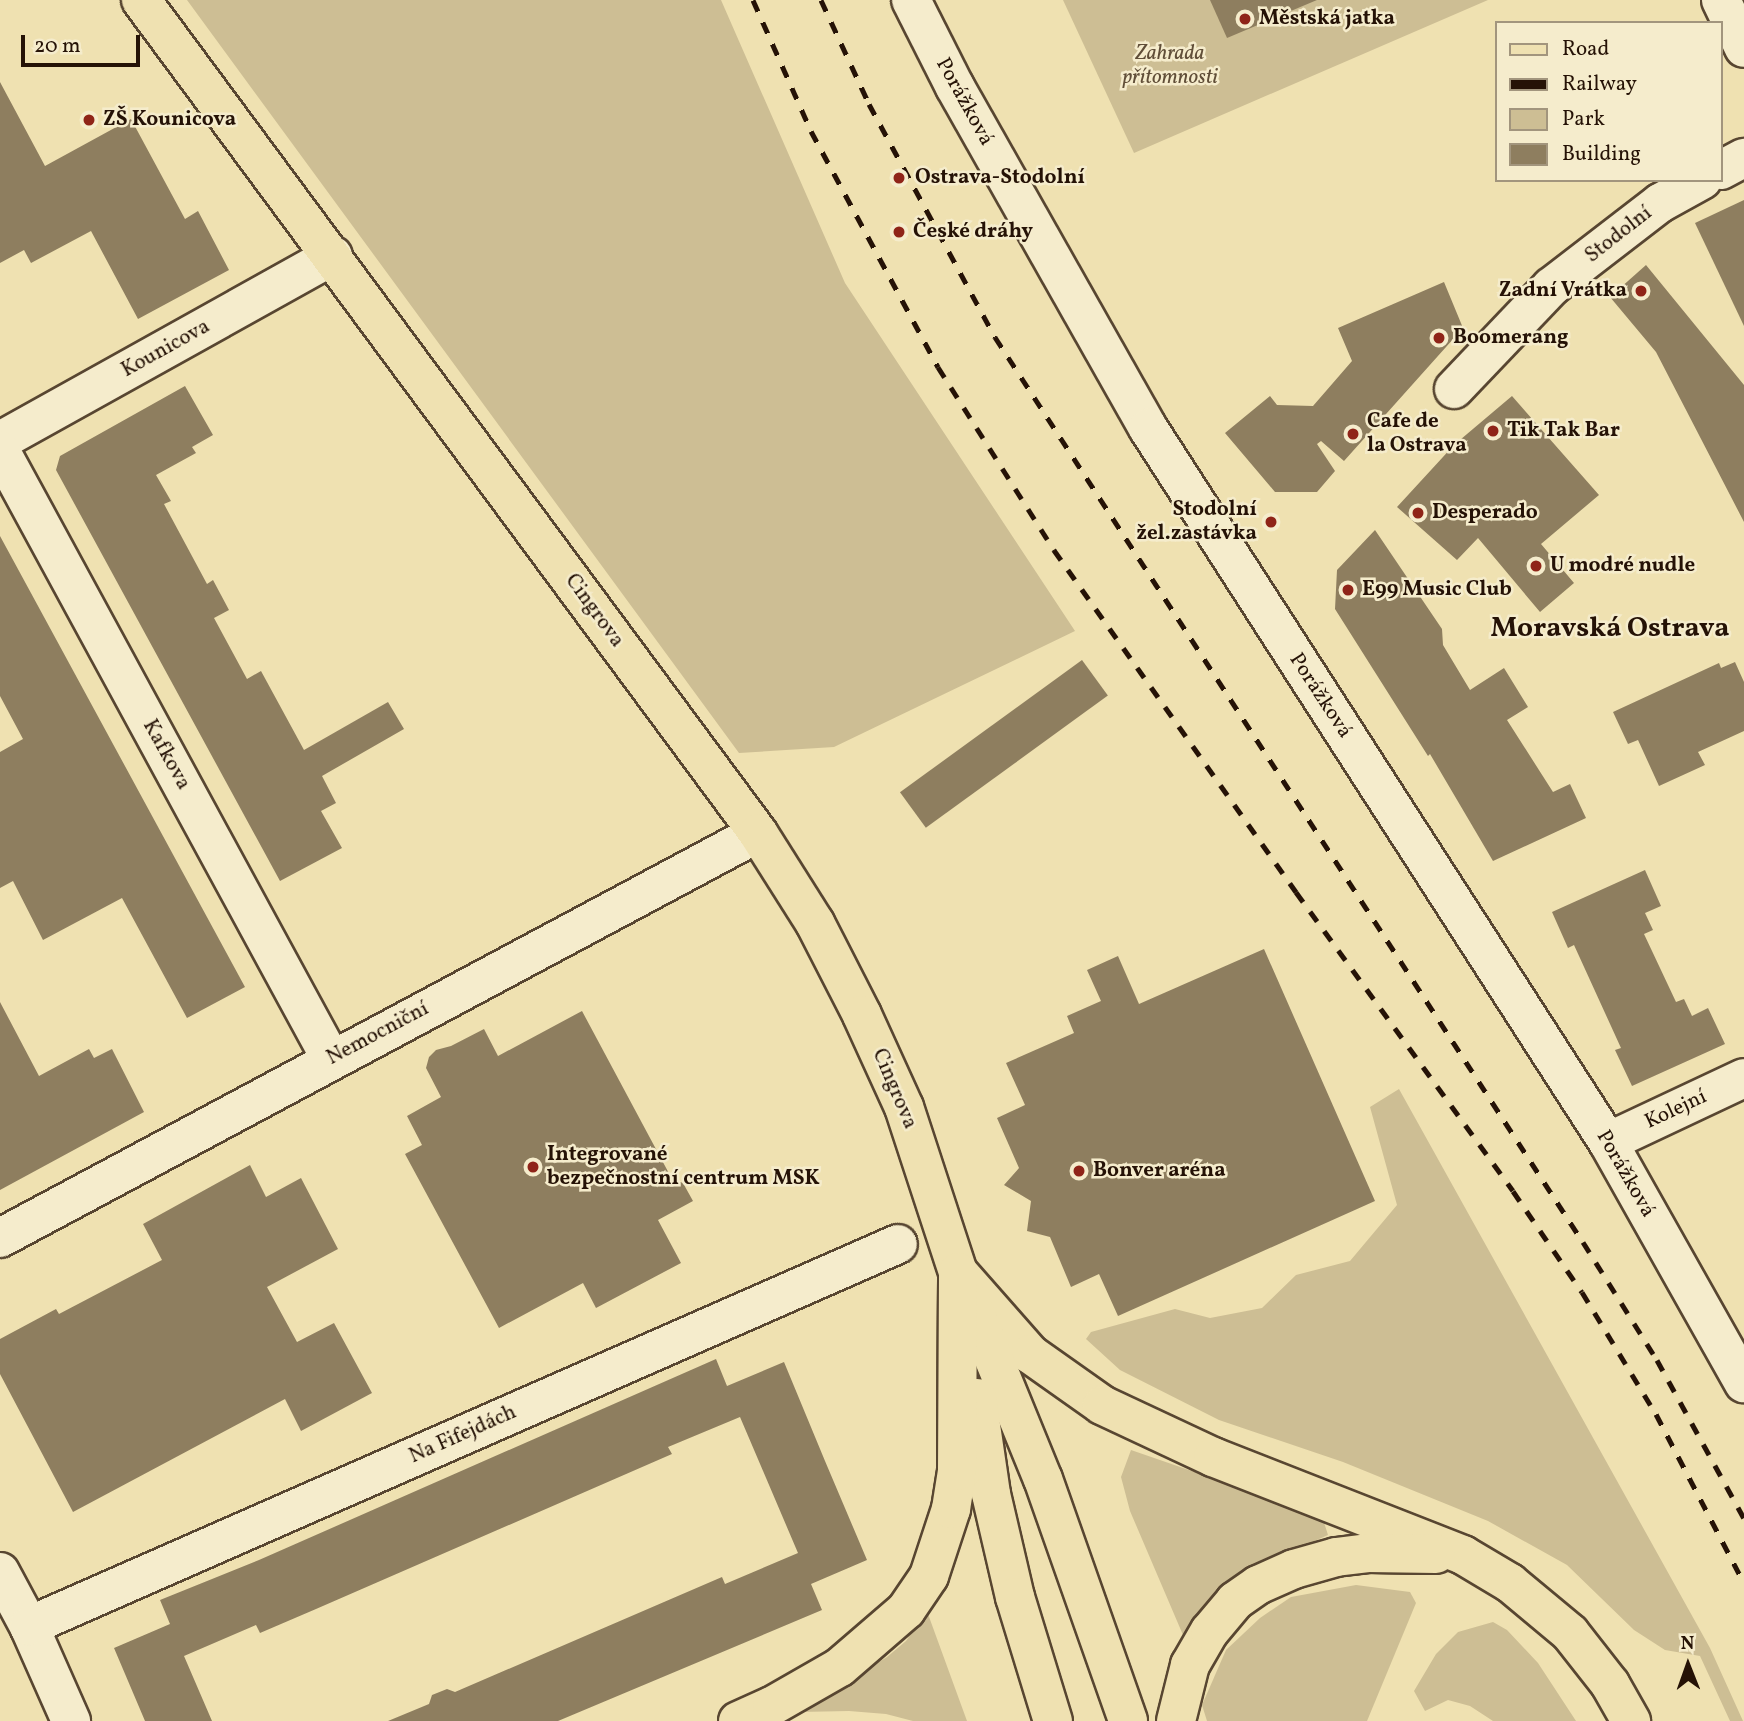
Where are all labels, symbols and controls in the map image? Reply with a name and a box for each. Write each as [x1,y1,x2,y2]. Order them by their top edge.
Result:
place label: Městská jatka [1259,6,1395,32]
marker: Městská jatka [1237,11,1253,27]
scale bar [24,21,144,65]
legend [1496,21,1723,182]
text: 20 m [34,32,80,61]
text: Road [1562,35,1609,64]
park label: Zahrada přítomnosti [1122,41,1218,91]
street label: Porážková [930,54,998,150]
text: Railway [1562,70,1637,99]
text: Park [1562,105,1605,134]
place label: ZŠ Kounicova [103,107,236,133]
marker: ZŠ Kounicova [81,112,97,128]
text: Building [1562,140,1641,169]
place label: Ostrava-Stodolní [915,165,1085,191]
marker: Ostrava-Stodolní [889,168,909,188]
street label: Stodolní [1581,201,1657,269]
place label: České dráhy [913,219,1033,245]
marker: České dráhy [891,224,907,240]
place label: Zadní Vrátka [1498,278,1627,304]
marker: Zadní Vrátka [1633,283,1649,299]
street label: Kounicova [117,314,215,384]
place label: Boomerang [1453,325,1569,351]
marker: Boomerang [1431,330,1447,346]
place label: Cafe de la Ostrava [1367,409,1467,459]
place label: Tik Tak Bar [1507,418,1620,444]
marker: Tik Tak Bar [1485,423,1501,439]
marker: Cafe de la Ostrava [1345,426,1361,442]
place label: Stodolní žel.zastávka [1136,497,1257,547]
place label: Desperado [1432,500,1538,526]
marker: Desperado [1410,505,1426,521]
marker: Stodolní žel.zastávka [1263,514,1279,530]
place label: U modré nudle [1550,553,1695,579]
marker: U modré nudle [1528,558,1544,574]
street label: Cingrova [559,569,629,653]
place label: E99 Music Club [1362,577,1512,603]
marker: E99 Music Club [1340,582,1356,598]
district label: Moravská Ostrava [1491,612,1729,646]
street label: Porážková [1283,649,1357,743]
street label: Kafkova [136,715,196,795]
street label: Nemocniční [323,997,433,1071]
street label: Cingrova [866,1045,922,1133]
street label: Kolejní [1641,1085,1711,1135]
street label: Porážková [1590,1126,1660,1222]
place label: Integrované bezpečnostní centrum MSK [547,1142,820,1192]
place label: Bonver aréna [1093,1158,1226,1184]
marker: Integrované bezpečnostní centrum MSK [525,1159,541,1175]
marker: Bonver aréna [1071,1163,1087,1179]
street label: Na Fifejdách [406,1400,520,1470]
north arrow [1653,1630,1723,1700]
text: N [1681,1631,1695,1657]

